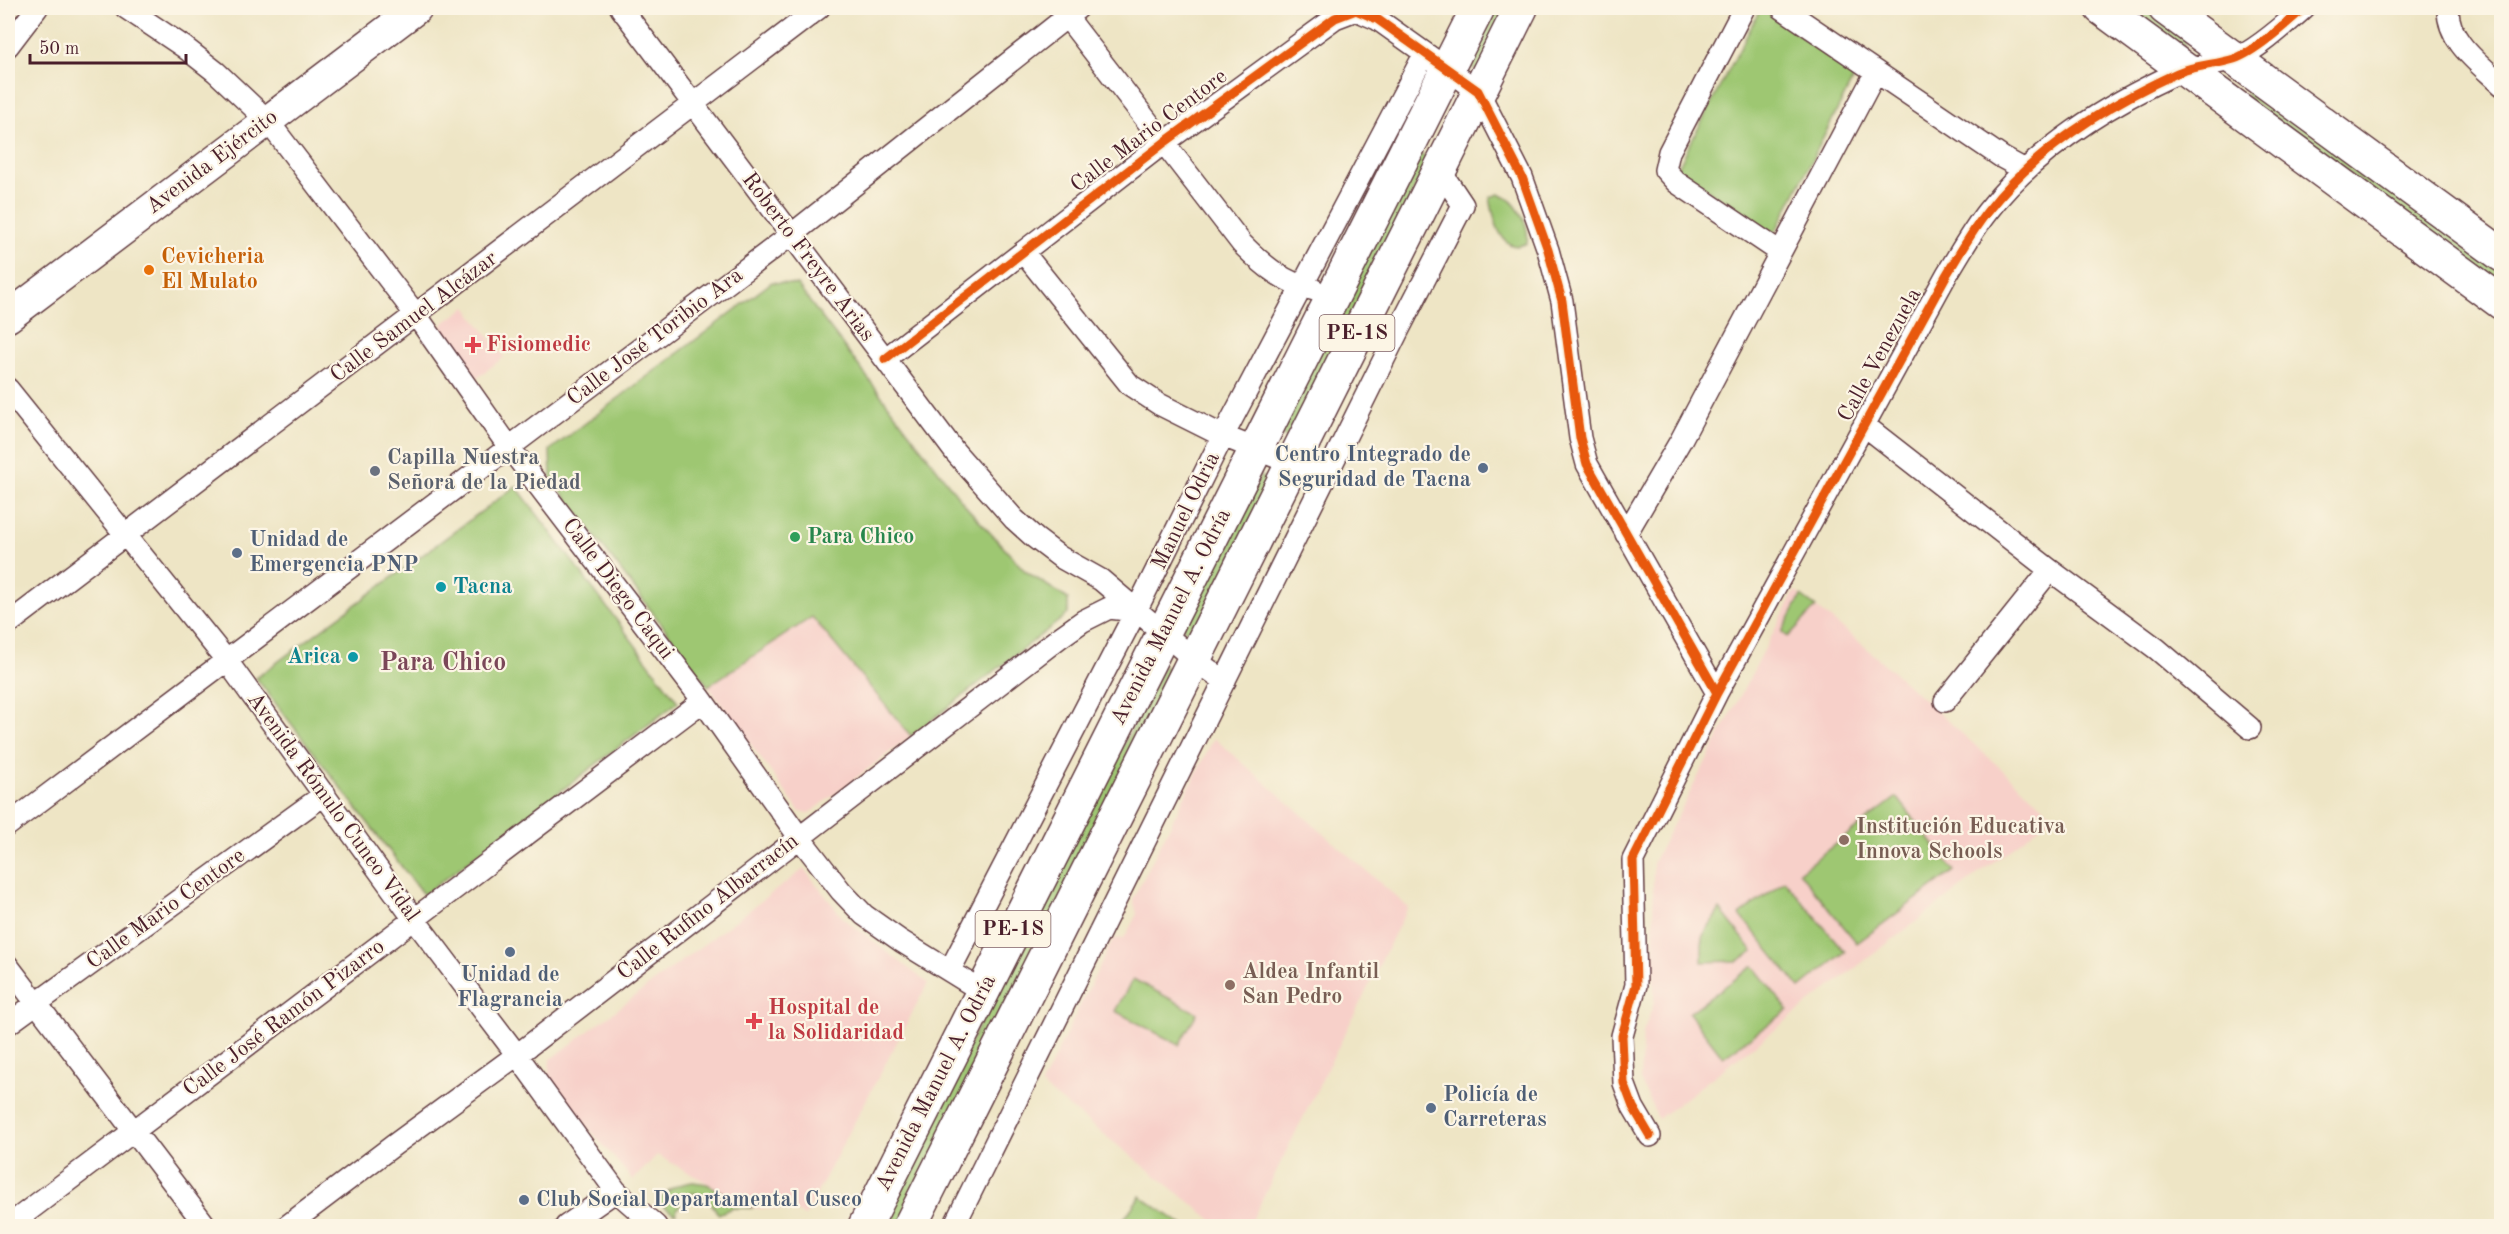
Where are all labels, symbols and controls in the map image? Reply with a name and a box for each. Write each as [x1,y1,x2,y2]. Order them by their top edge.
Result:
scale bar [30,27,186,65]
text: 50 m [39,40,79,58]
street label: Calle Mario Centore [1067,65,1231,197]
street label: Avenida Ejército [142,106,282,218]
street label: Roberto Freyre Arias [738,169,878,345]
place label: Cevicheria El Mulato [161,246,264,293]
street label: Calle Samuel Alcázar [327,247,501,387]
marker: Cevicheria El Mulato [142,263,156,277]
street label: Calle José Toribio Ara [563,264,747,410]
street label: Calle Venezuela [1834,284,1926,426]
road number: PE-1S [1320,315,1394,351]
place label: Fisiomedic [486,334,591,356]
marker: Fisiomedic [464,336,482,354]
place label: Centro Integrado de Seguridad de Tacna [1275,444,1471,491]
place label: Capilla Nuestra Señora de la Piedad [387,447,581,494]
street label: Manuel Odria [1148,449,1224,573]
marker: Centro Integrado de Seguridad de Tacna [1476,461,1490,475]
marker: Capilla Nuestra Señora de la Piedad [368,464,382,478]
street label: Avenida Manuel A. Odría [1107,505,1235,729]
street label: Calle Diego Caqui [558,514,678,664]
place label: Para Chico [807,526,914,548]
place label: Unidad de Emergencia PNP [249,529,418,576]
marker: Para Chico [788,530,802,544]
marker: Unidad de Emergencia PNP [230,546,244,560]
place label: Tacna [453,576,513,598]
marker: Tacna [434,580,448,594]
place label: Arica [287,646,341,668]
marker: Arica [346,650,360,664]
district label: Para Chico [380,650,506,676]
street label: Avenida Rómulo Cuneo Vidal [243,688,423,926]
place label: Institución Educativa Innova Schools [1856,816,2065,863]
street label: Calle Rufino Albarracín [613,830,803,984]
marker: Institución Educativa Innova Schools [1837,833,1851,847]
street label: Calle Mario Centore [83,844,249,974]
road number: PE-1S [976,911,1050,947]
street label: Calle José Ramón Pizarro [179,935,389,1101]
marker: Unidad de Flagrancia [503,945,517,959]
place label: Aldea Infantil San Pedro [1242,961,1379,1008]
place label: Unidad de Flagrancia [457,964,563,1011]
street label: Avenida Manuel A. Odría [872,971,1000,1195]
marker: Aldea Infantil San Pedro [1223,978,1237,992]
place label: Hospital de la Solidaridad [768,997,904,1044]
marker: Hospital de la Solidaridad [745,1012,763,1030]
place label: Policía de Carreteras [1443,1084,1547,1131]
marker: Policía de Carreteras [1424,1101,1438,1115]
place label: Club Social Departamental Cusco [536,1189,862,1211]
marker: Club Social Departamental Cusco [517,1193,531,1207]

